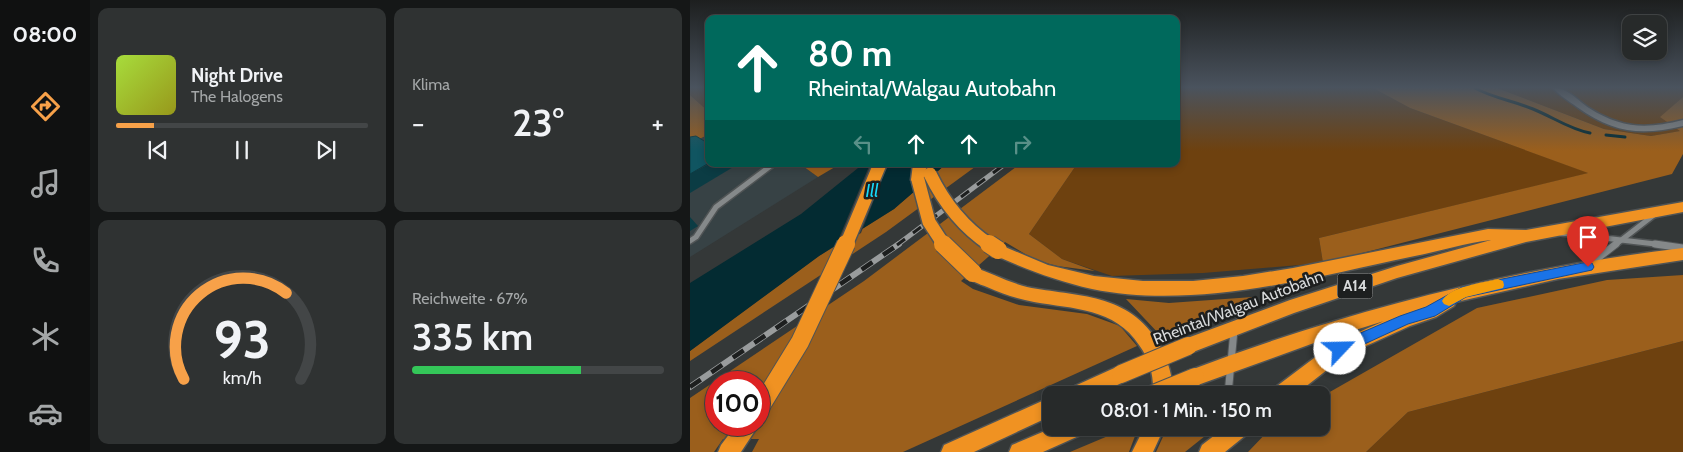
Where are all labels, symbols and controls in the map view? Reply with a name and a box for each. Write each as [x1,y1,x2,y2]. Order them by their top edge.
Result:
map controls [1622,15,1667,60]
button: layers [1622,15,1667,60]
text: 08:00 [13,21,77,48]
text: 80 m [808,32,892,75]
icon: ahead [725,35,790,100]
text: Night Drive [191,64,283,87]
text: Klima [412,75,450,94]
text: Rheintal/Walgau Autobahn [808,75,1056,102]
text: The Halogens [191,87,283,106]
icon: directions [28,89,63,124]
text: 23° [512,99,564,146]
text: − [412,106,424,140]
text: + [652,106,664,140]
icon: left [849,130,877,158]
icon: ahead [902,130,930,158]
icon: ahead [955,130,983,158]
icon: right [1008,130,1036,158]
icon: previous [144,136,172,164]
icon: pause [228,136,256,164]
icon: next [312,136,340,164]
icon: music [28,166,63,201]
water label: Ill [866,180,879,202]
pin [1567,216,1609,267]
icon: arrive [1574,223,1602,251]
icon: phone [28,243,63,278]
street label: Rheintal/Walgau Autobahn [1150,266,1326,349]
road number: A14 [1338,274,1372,298]
text: Reichweite · 67% [412,289,528,308]
text: 93 [213,308,271,371]
text: 335 km [412,313,533,360]
icon: climate [28,319,63,354]
position arrow [1313,322,1365,374]
text: km/h [222,367,262,388]
speed limit sign: 100 [705,371,770,436]
icon: car [28,396,63,431]
text: 08:01 · 1 Min. · 150 m [1100,399,1272,422]

